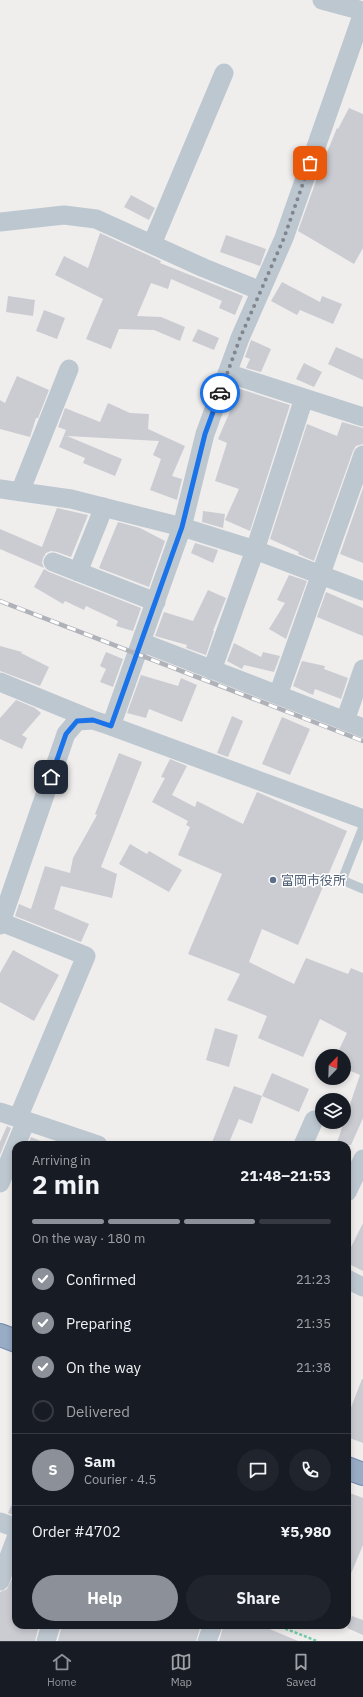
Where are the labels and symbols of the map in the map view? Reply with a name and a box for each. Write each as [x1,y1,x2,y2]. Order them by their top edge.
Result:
pin [293,146,327,180]
courier [200,373,240,413]
pin [34,760,68,794]
place label: 富岡市役所 [281,872,346,889]
marker: 富岡市役所 [268,875,278,885]
north arrow [315,1049,351,1085]

